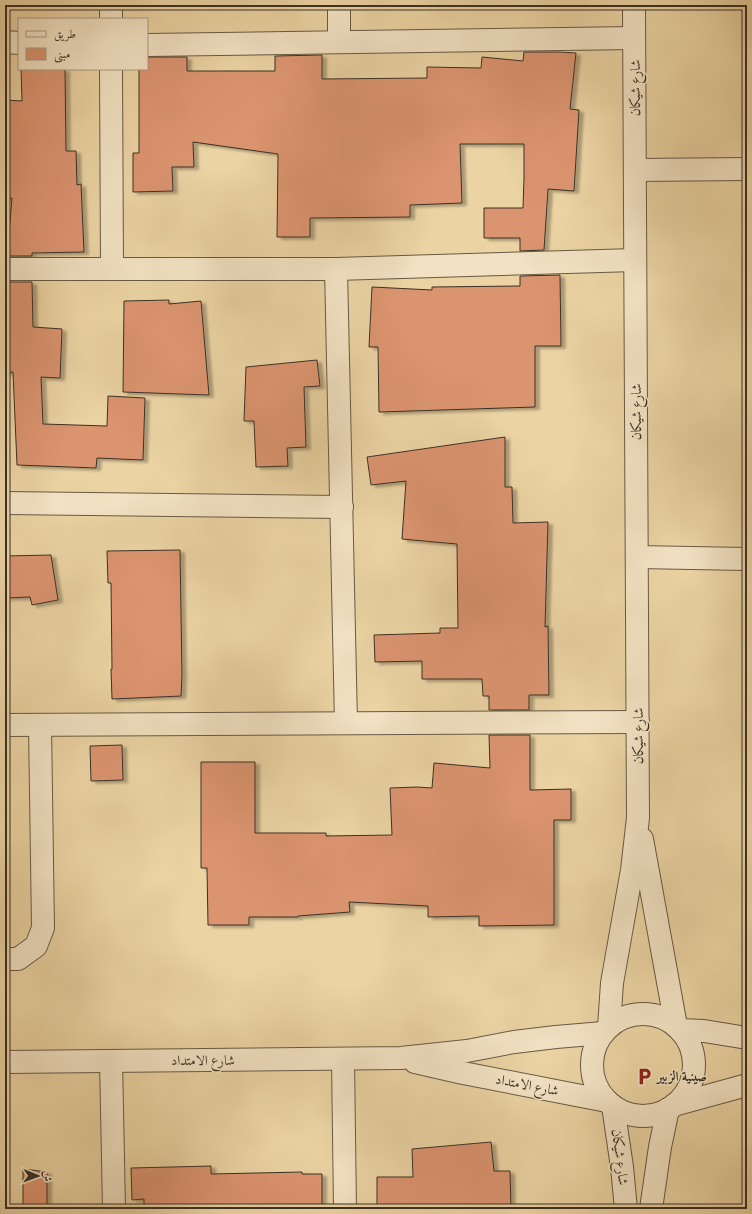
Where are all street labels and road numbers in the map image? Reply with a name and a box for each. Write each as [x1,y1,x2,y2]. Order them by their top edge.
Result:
street label: شارع شيكان [627,60,647,116]
street label: شارع شيكان [628,384,648,440]
street label: شارع شيكان [630,708,650,764]
street label: شارع الامتداد [171,1052,235,1072]
street label: شارع الامتداد [493,1071,560,1102]
street label: شارع شيكان [605,1128,632,1187]

